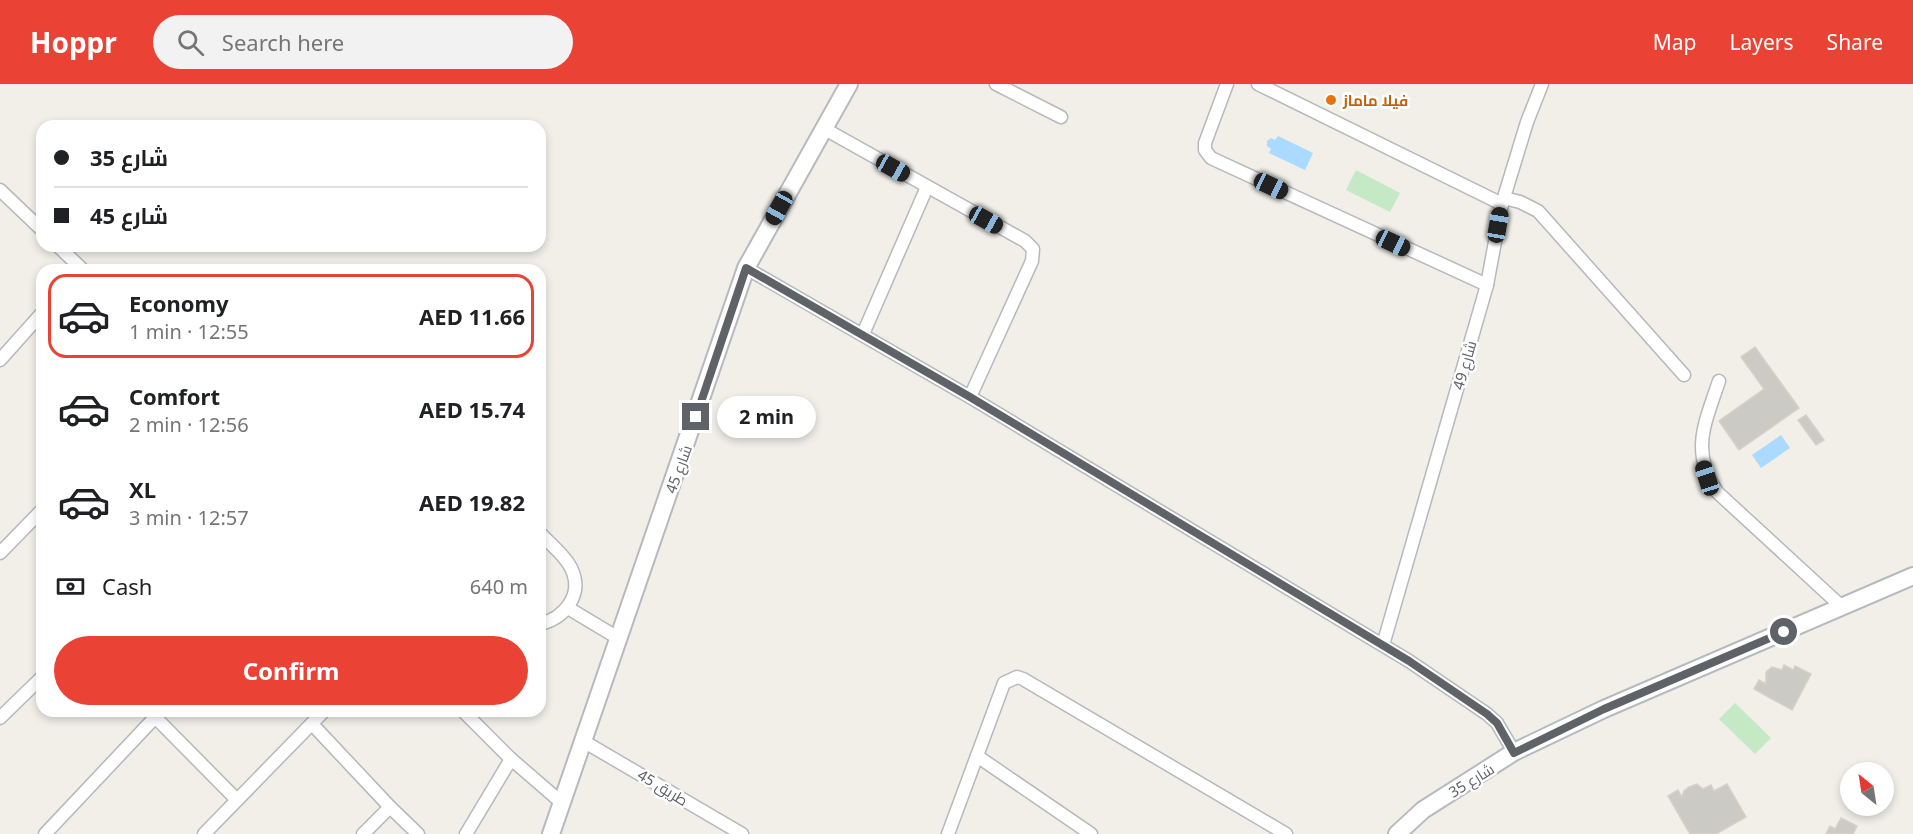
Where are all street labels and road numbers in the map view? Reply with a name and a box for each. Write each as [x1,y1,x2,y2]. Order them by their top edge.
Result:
street label: شارع 49 [1447,338,1482,392]
street label: شارع 45 [660,442,698,497]
street label: شارع 35 [1444,758,1499,803]
street label: طريق 45 [634,764,692,811]

